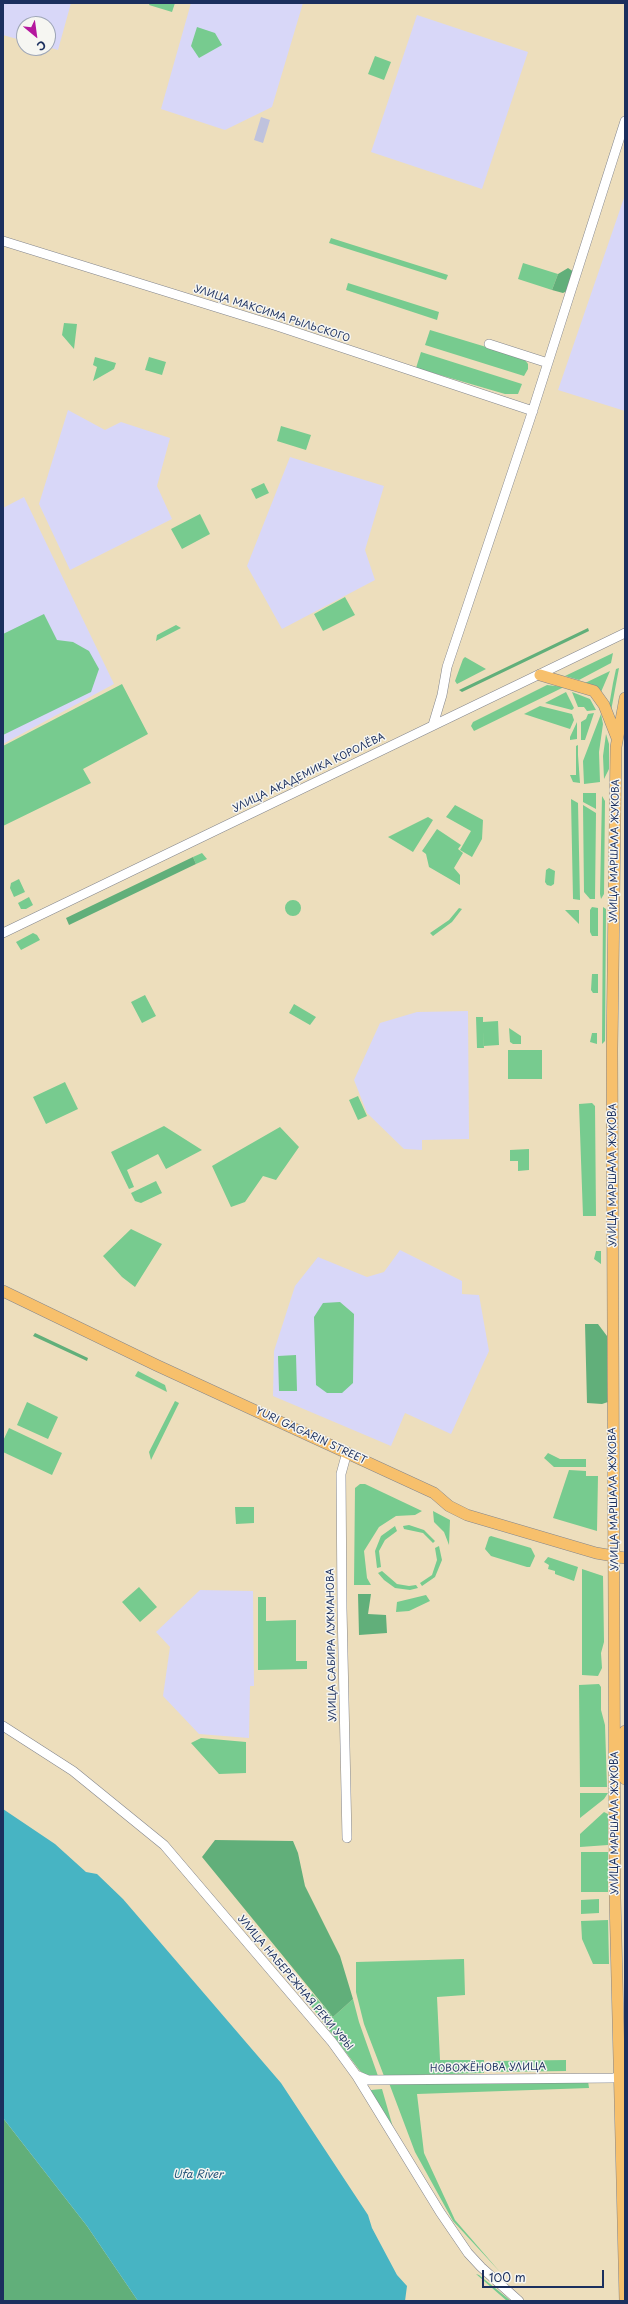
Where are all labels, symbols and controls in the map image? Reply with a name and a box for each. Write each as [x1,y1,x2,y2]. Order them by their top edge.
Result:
north arrow [16,16,56,56]
text: С [34,37,49,55]
street label: УЛИЦА МАКСИМА РЫЛЬСКОГО [193,283,351,345]
street label: УЛИЦА АКАДЕМИКА КОРОЛЁВА [231,731,387,815]
street label: УЛИЦА МАРШАЛА ЖУКОВА [608,779,622,923]
street label: УЛИЦА МАРШАЛА ЖУКОВА [607,1103,619,1247]
street label: YURI GAGARIN STREET [254,1405,368,1467]
street label: УЛИЦА МАРШАЛА ЖУКОВА [607,1427,621,1571]
street label: УЛИЦА САБИРА ЛУКМАНОВА [325,1568,339,1722]
street label: УЛИЦА МАРШАЛА ЖУКОВА [609,1751,621,1895]
street label: УЛИЦА НАБЕРЕЖНАЯ РЕКИ УФЫ [235,1913,355,2053]
street label: НОВОЖЁНОВА УЛИЦА [430,2061,546,2075]
water label: Ufa River [173,2168,223,2182]
scale bar [484,2262,606,2288]
text: 100 m [489,2268,526,2286]

